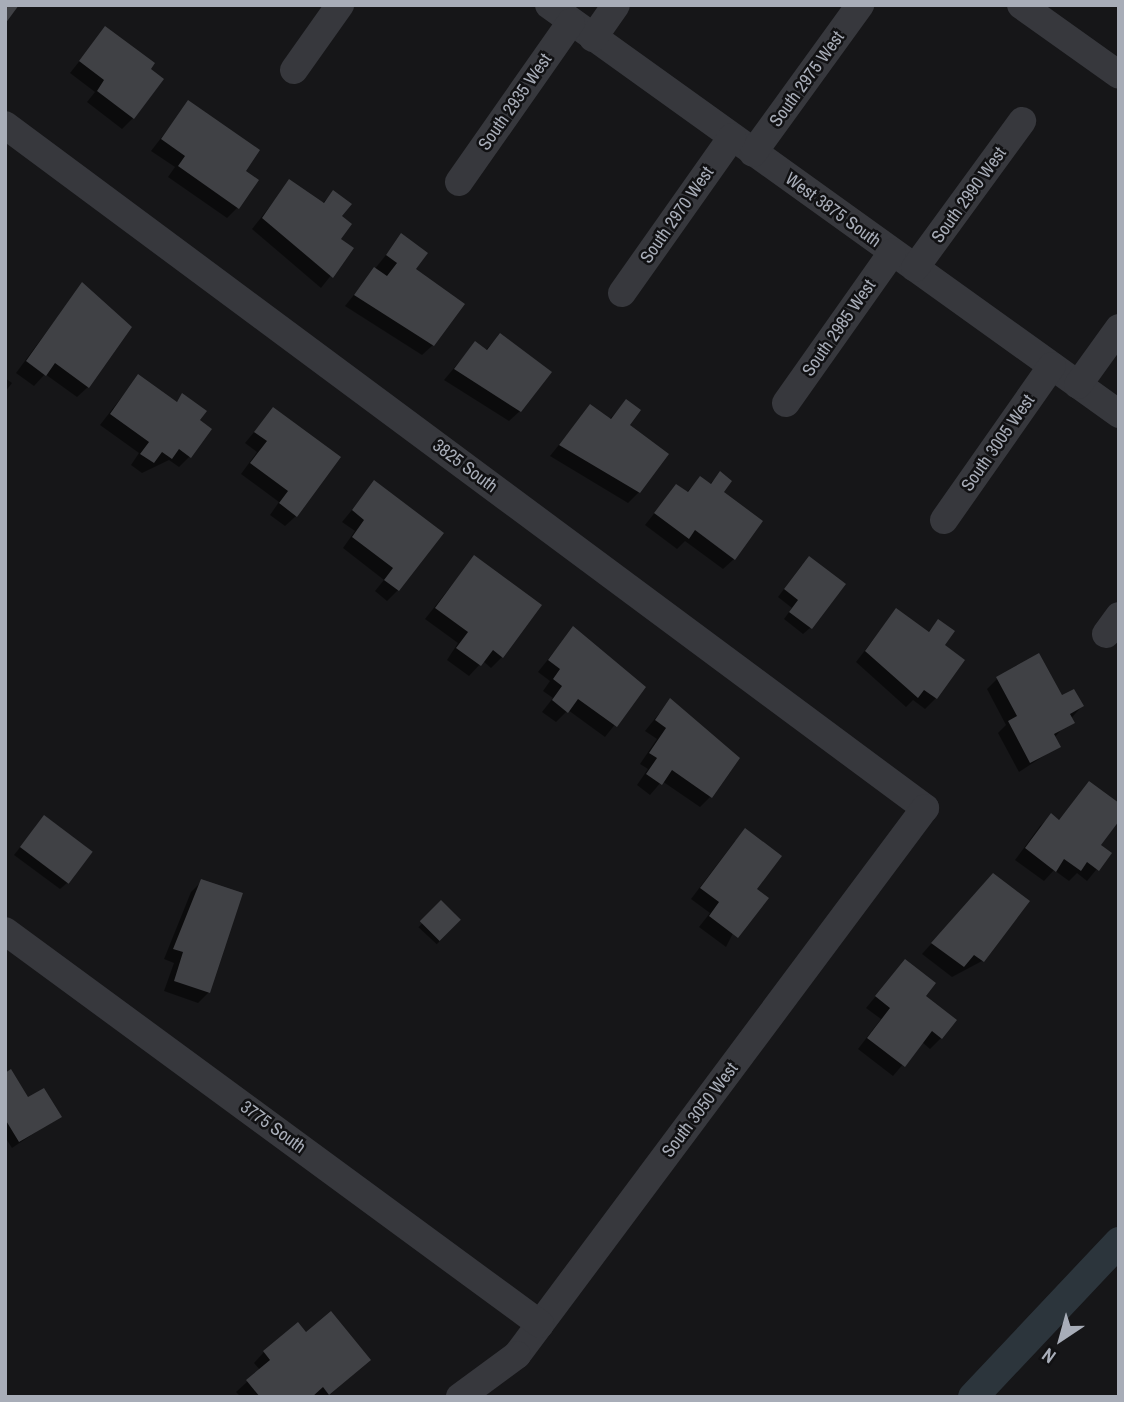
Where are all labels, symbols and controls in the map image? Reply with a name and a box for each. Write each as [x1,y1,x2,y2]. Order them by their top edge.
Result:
street label: South 2975 West [765,27,849,131]
street label: South 2935 West [474,50,556,154]
street label: South 2990 West [927,143,1011,247]
street label: South 2970 West [636,163,718,267]
street label: West 3875 South [781,168,885,252]
street label: South 2985 West [798,276,880,380]
street label: South 3005 West [957,391,1039,495]
street label: 3825 South [428,435,502,497]
street label: South 3050 West [657,1058,743,1162]
street label: 3775 South [236,1096,310,1158]
north arrow [1026,1304,1096,1374]
text: N [1036,1342,1061,1370]

